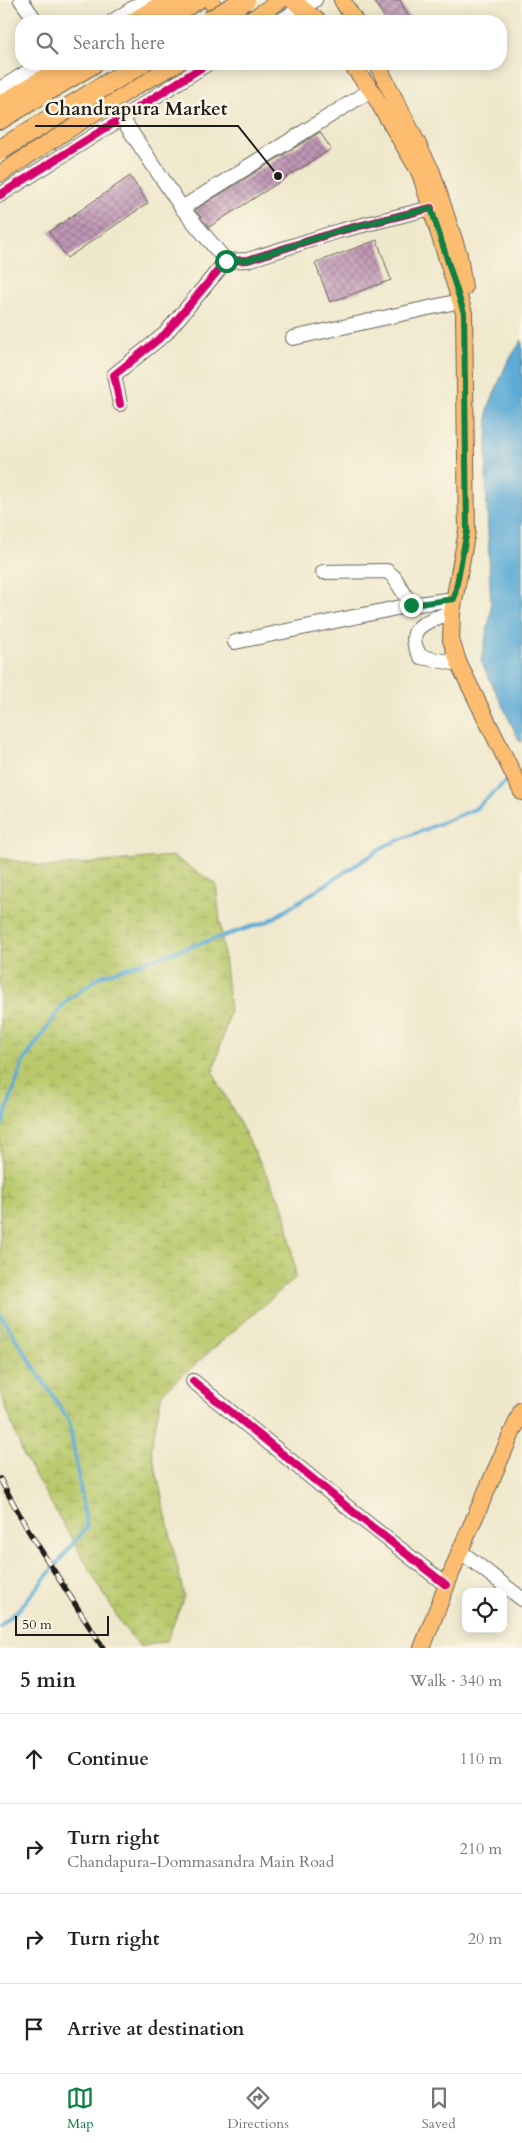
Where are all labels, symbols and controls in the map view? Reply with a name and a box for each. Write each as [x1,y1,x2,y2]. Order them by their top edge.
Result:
search box [15,15,507,70]
icon: search [33,29,61,57]
text: Search here [73,30,165,56]
callout: Chandrapura Market [35,92,238,126]
text: Chandrapura Market [45,96,228,122]
route start [215,250,238,273]
route end [400,594,423,617]
map controls [462,1588,507,1633]
button: locate [462,1588,507,1633]
scale bar [15,1613,109,1636]
text: 50 m [22,1615,52,1634]
text: 5 min [20,1666,76,1695]
text: Walk · 340 m [410,1670,502,1692]
icon: ahead [20,1745,48,1773]
text: Continue [67,1746,149,1772]
text: 110 m [460,1748,502,1770]
text: Turn right [67,1825,159,1851]
icon: right [20,1835,48,1863]
text: 210 m [460,1838,502,1860]
text: Chandapura-Dommasandra Main Road [67,1851,334,1873]
icon: right [20,1925,48,1953]
text: Turn right [67,1926,159,1952]
text: 20 m [468,1928,502,1950]
icon: arrive [20,2015,48,2043]
text: Arrive at destination [67,2016,244,2042]
tab: Map [66,2084,94,2133]
tab: Directions [227,2084,289,2133]
tab: Saved [422,2084,456,2133]

